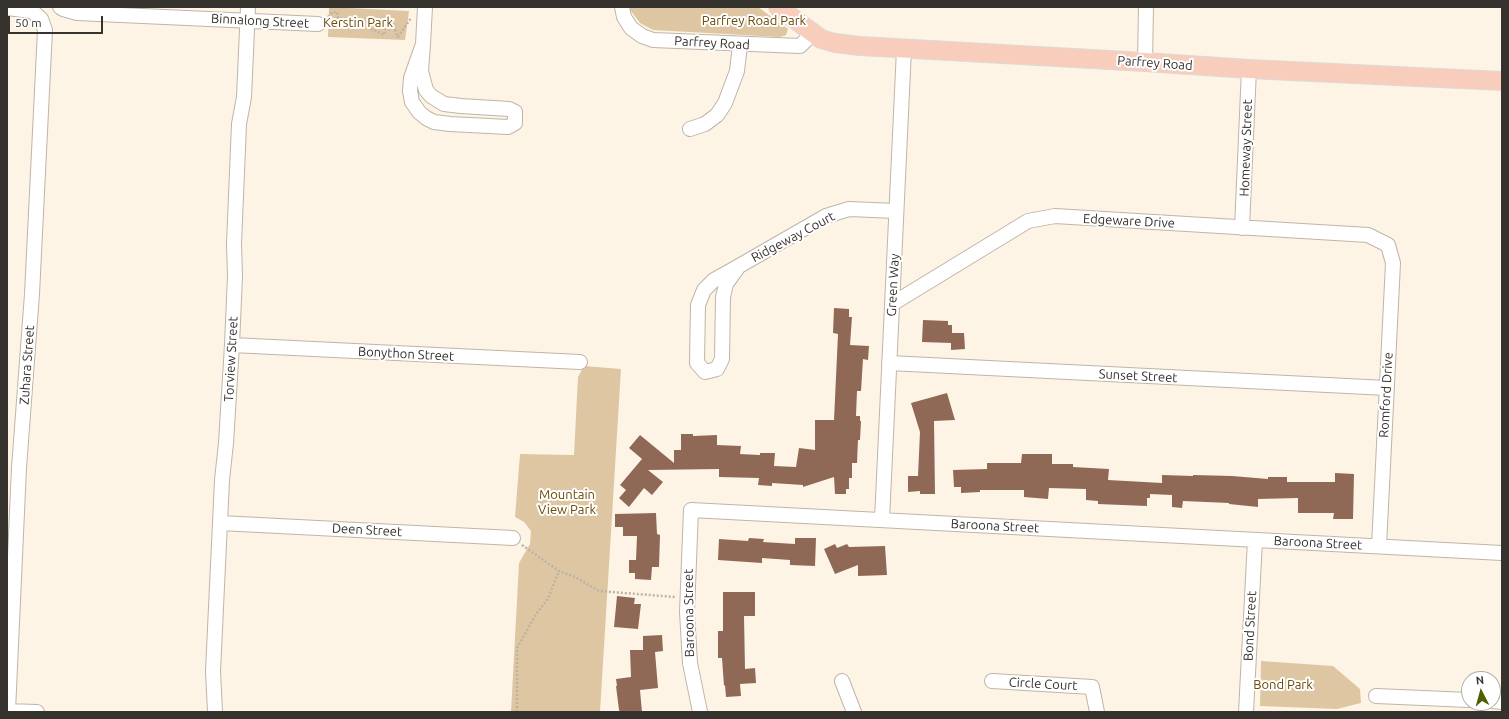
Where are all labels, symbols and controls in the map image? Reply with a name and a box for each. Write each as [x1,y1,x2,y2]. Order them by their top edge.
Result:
scale bar [10,8,105,34]
street label: Binnalong Street [211,11,309,31]
park label: Parfrey Road Park [702,13,806,29]
park label: Kerstin Park [323,15,393,31]
text: 50 m [15,16,42,29]
street label: Parfrey Road [674,33,750,53]
street label: Parfrey Road [1117,53,1193,73]
street label: Homeway Street [1237,99,1255,197]
street label: Ridgeway Court [748,208,838,266]
street label: Edgeware Drive [1083,211,1175,231]
street label: Green Way [884,253,902,317]
street label: Torview Street [221,316,241,402]
street label: Zuhara Street [16,325,38,405]
street label: Bonython Street [358,344,454,364]
street label: Romford Drive [1376,352,1396,438]
street label: Sunset Street [1098,366,1178,386]
park label: Mountain View Park [538,487,596,518]
street label: Baroona Street [950,516,1040,536]
street label: Deen Street [332,520,402,540]
street label: Baroona Street [1273,533,1363,553]
street label: Baroona Street [680,569,698,657]
street label: Bond Street [1240,591,1260,661]
north arrow [1461,671,1501,711]
street label: Circle Court [1008,674,1078,694]
text: N [1475,674,1485,686]
park label: Bond Park [1253,677,1313,693]

